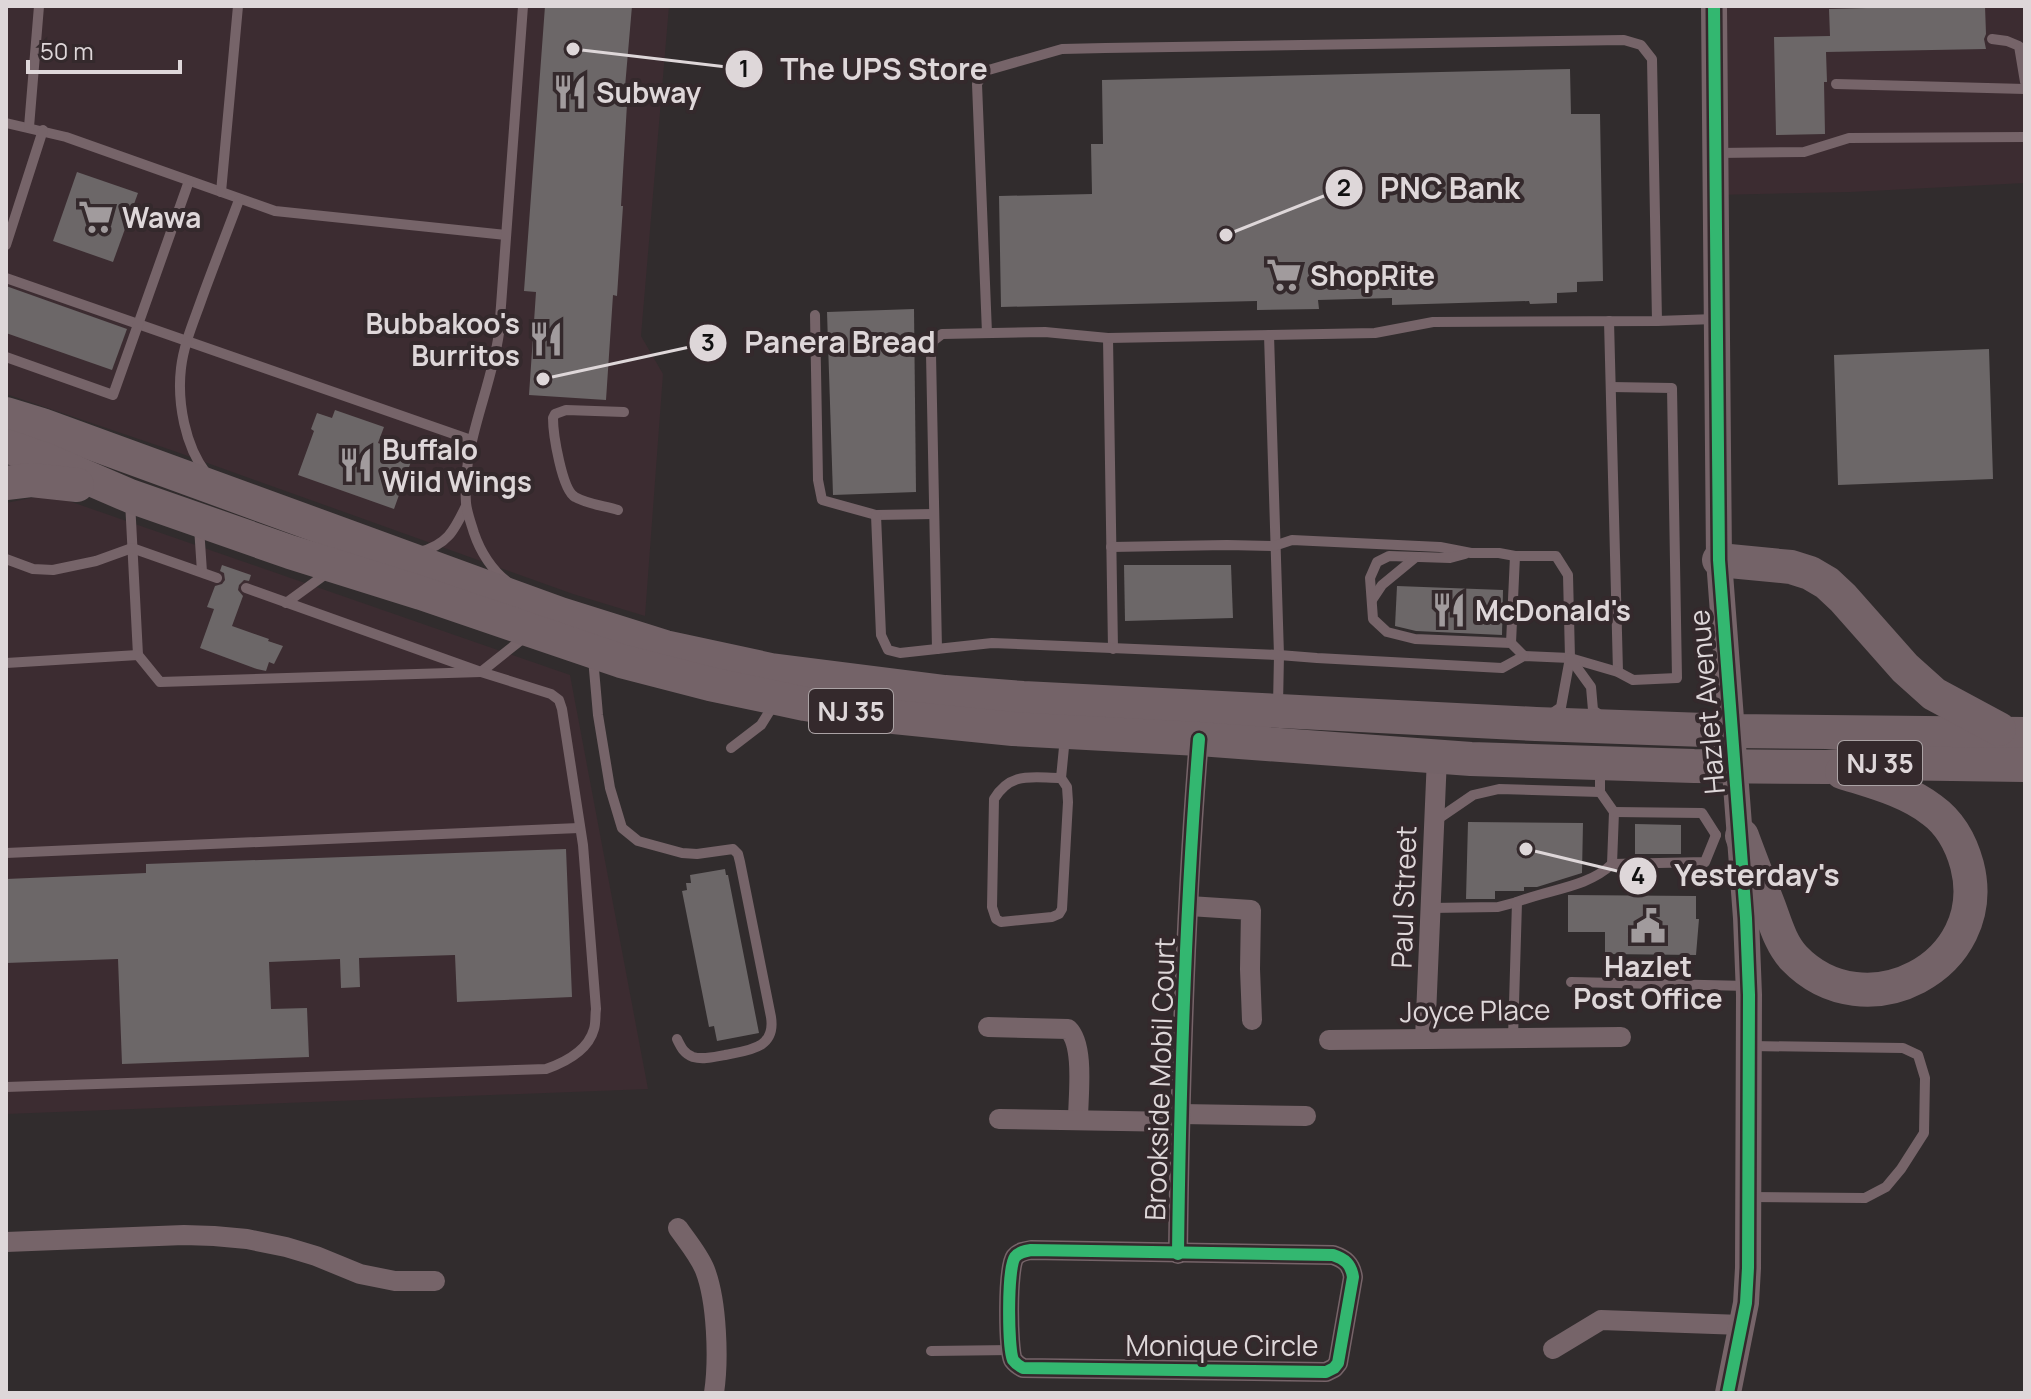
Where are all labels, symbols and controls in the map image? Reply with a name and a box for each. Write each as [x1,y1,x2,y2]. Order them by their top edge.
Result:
scale bar [28,24,180,74]
text: 50 m [40,34,94,67]
callout: The UPS Store [724,42,1004,96]
text: The UPS Store [780,48,988,89]
text: 1 [739,51,749,84]
restaurant icon: Subway [551,73,589,111]
place label: Subway [596,73,702,111]
callout: PNC Bank [1324,161,1536,215]
text: PNC Bank [1380,167,1521,208]
text: 2 [1337,170,1351,203]
supermarket icon: Wawa [77,198,115,236]
place label: Wawa [122,198,201,236]
supermarket icon: ShopRite [1265,256,1303,294]
place label: ShopRite [1310,256,1435,294]
place label: Bubbakoo's Burritos [365,304,520,374]
callout: Panera Bread [688,316,951,370]
restaurant icon: Bubbakoo's Burritos [527,320,565,358]
text: Panera Bread [744,321,936,362]
text: 3 [701,325,715,358]
place label: Buffalo Wild Wings [382,430,532,500]
restaurant icon: Buffalo Wild Wings [337,446,375,484]
restaurant icon: McDonald's [1430,591,1468,629]
place label: McDonald's [1475,591,1631,629]
street label: Hazlet Avenue [1679,608,1733,796]
road number: NJ 35 [809,689,893,733]
road number: NJ 35 [1838,741,1922,785]
street label: Paul Street [1382,825,1424,969]
callout: Yesterday's [1618,849,1855,903]
text: Yesterday's [1674,854,1840,895]
text: 4 [1631,858,1645,891]
public building icon: Hazlet Post Office [1629,907,1667,945]
street label: Brookside Mobil Court [1135,937,1183,1221]
place label: Hazlet Post Office [1573,947,1723,1017]
street label: Joyce Place [1399,990,1551,1030]
street label: Monique Circle [1126,1326,1318,1364]

